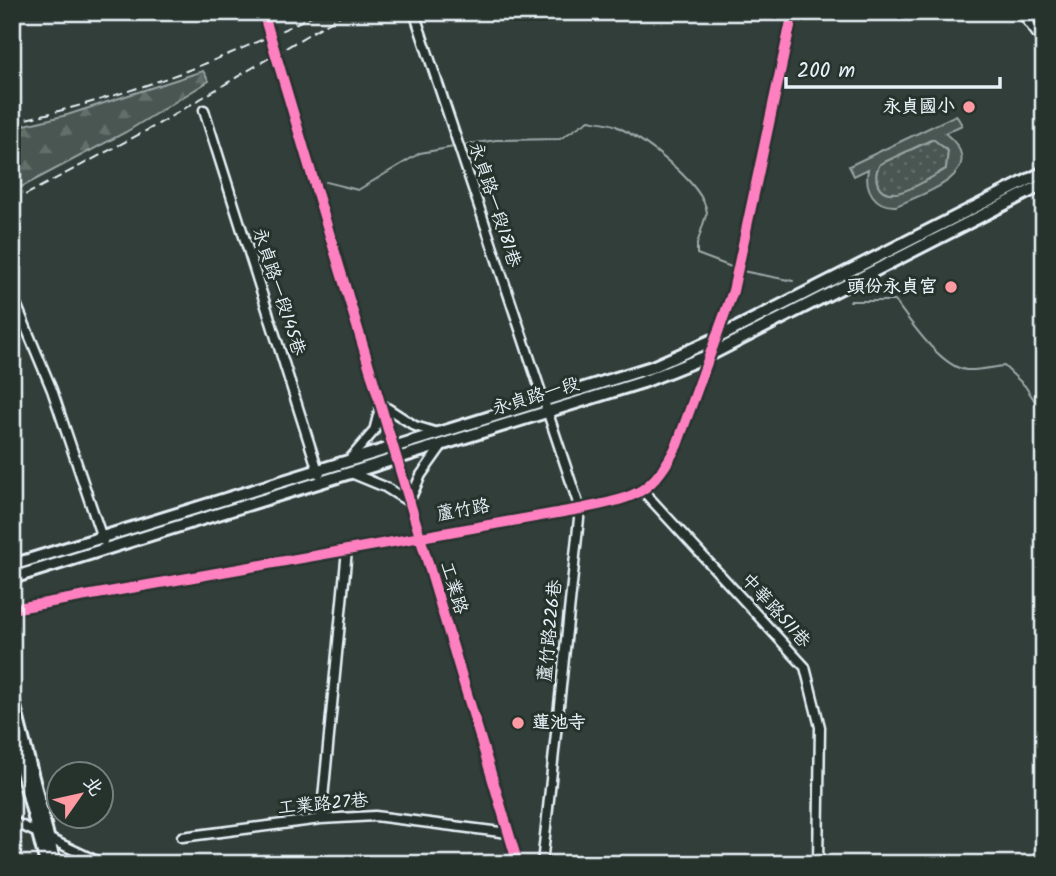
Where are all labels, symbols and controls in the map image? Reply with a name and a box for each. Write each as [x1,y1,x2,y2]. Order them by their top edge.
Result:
scale bar [786,46,1000,90]
text: 200 m [797,55,855,88]
place label: 永貞國小 [883,93,955,122]
marker: 永貞國小 [961,99,977,115]
street label: 永貞路一段181巷 [460,139,528,271]
street label: 永貞路一段145巷 [244,224,312,360]
place label: 頭份永貞宮 [847,273,937,302]
marker: 頭份永貞宮 [943,279,959,295]
street label: 永貞路一段 [489,370,583,424]
street label: 蘆竹路 [434,492,492,530]
street label: 工業路 [431,558,475,618]
street label: 中華路511巷 [733,567,817,655]
street label: 蘆竹路226巷 [531,578,571,684]
place label: 蓮池寺 [532,709,586,738]
marker: 蓮池寺 [510,715,526,731]
north arrow [46,760,116,830]
text: 北 [75,770,110,803]
street label: 工業路27巷 [277,787,369,823]

